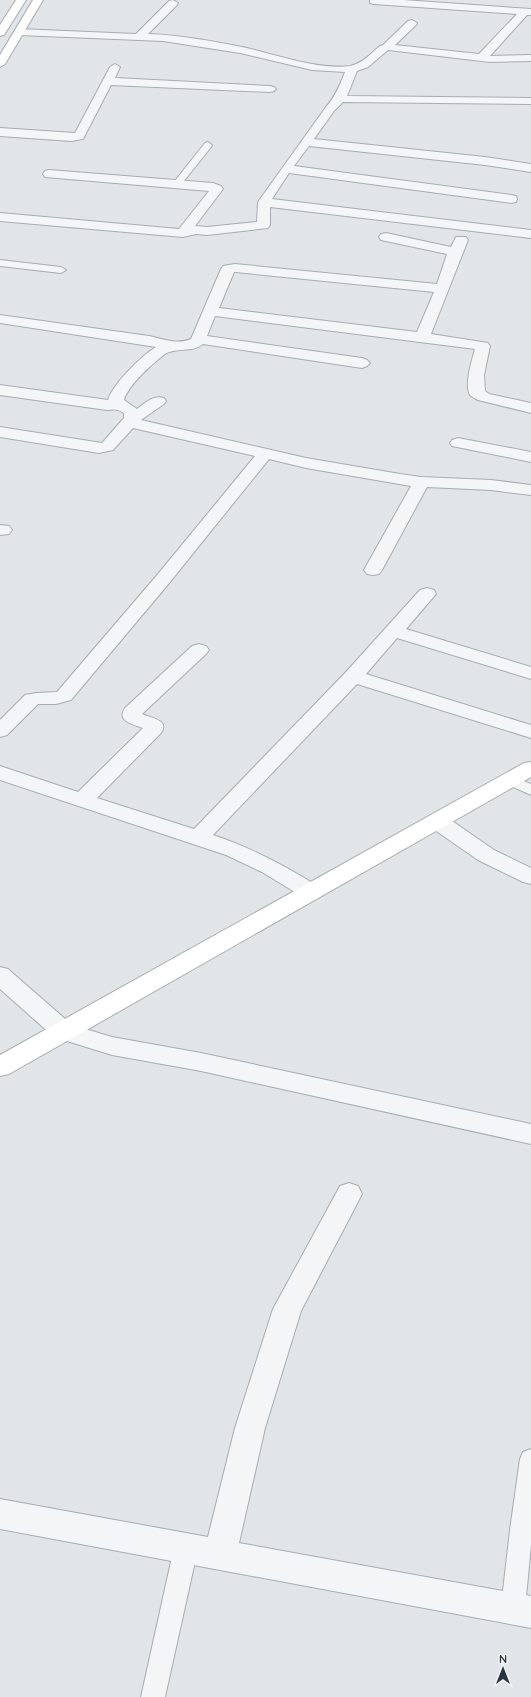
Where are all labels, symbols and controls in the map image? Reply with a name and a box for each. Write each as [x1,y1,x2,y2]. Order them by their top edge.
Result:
north arrow [483,1649,523,1689]
text: N [499,1652,507,1666]

